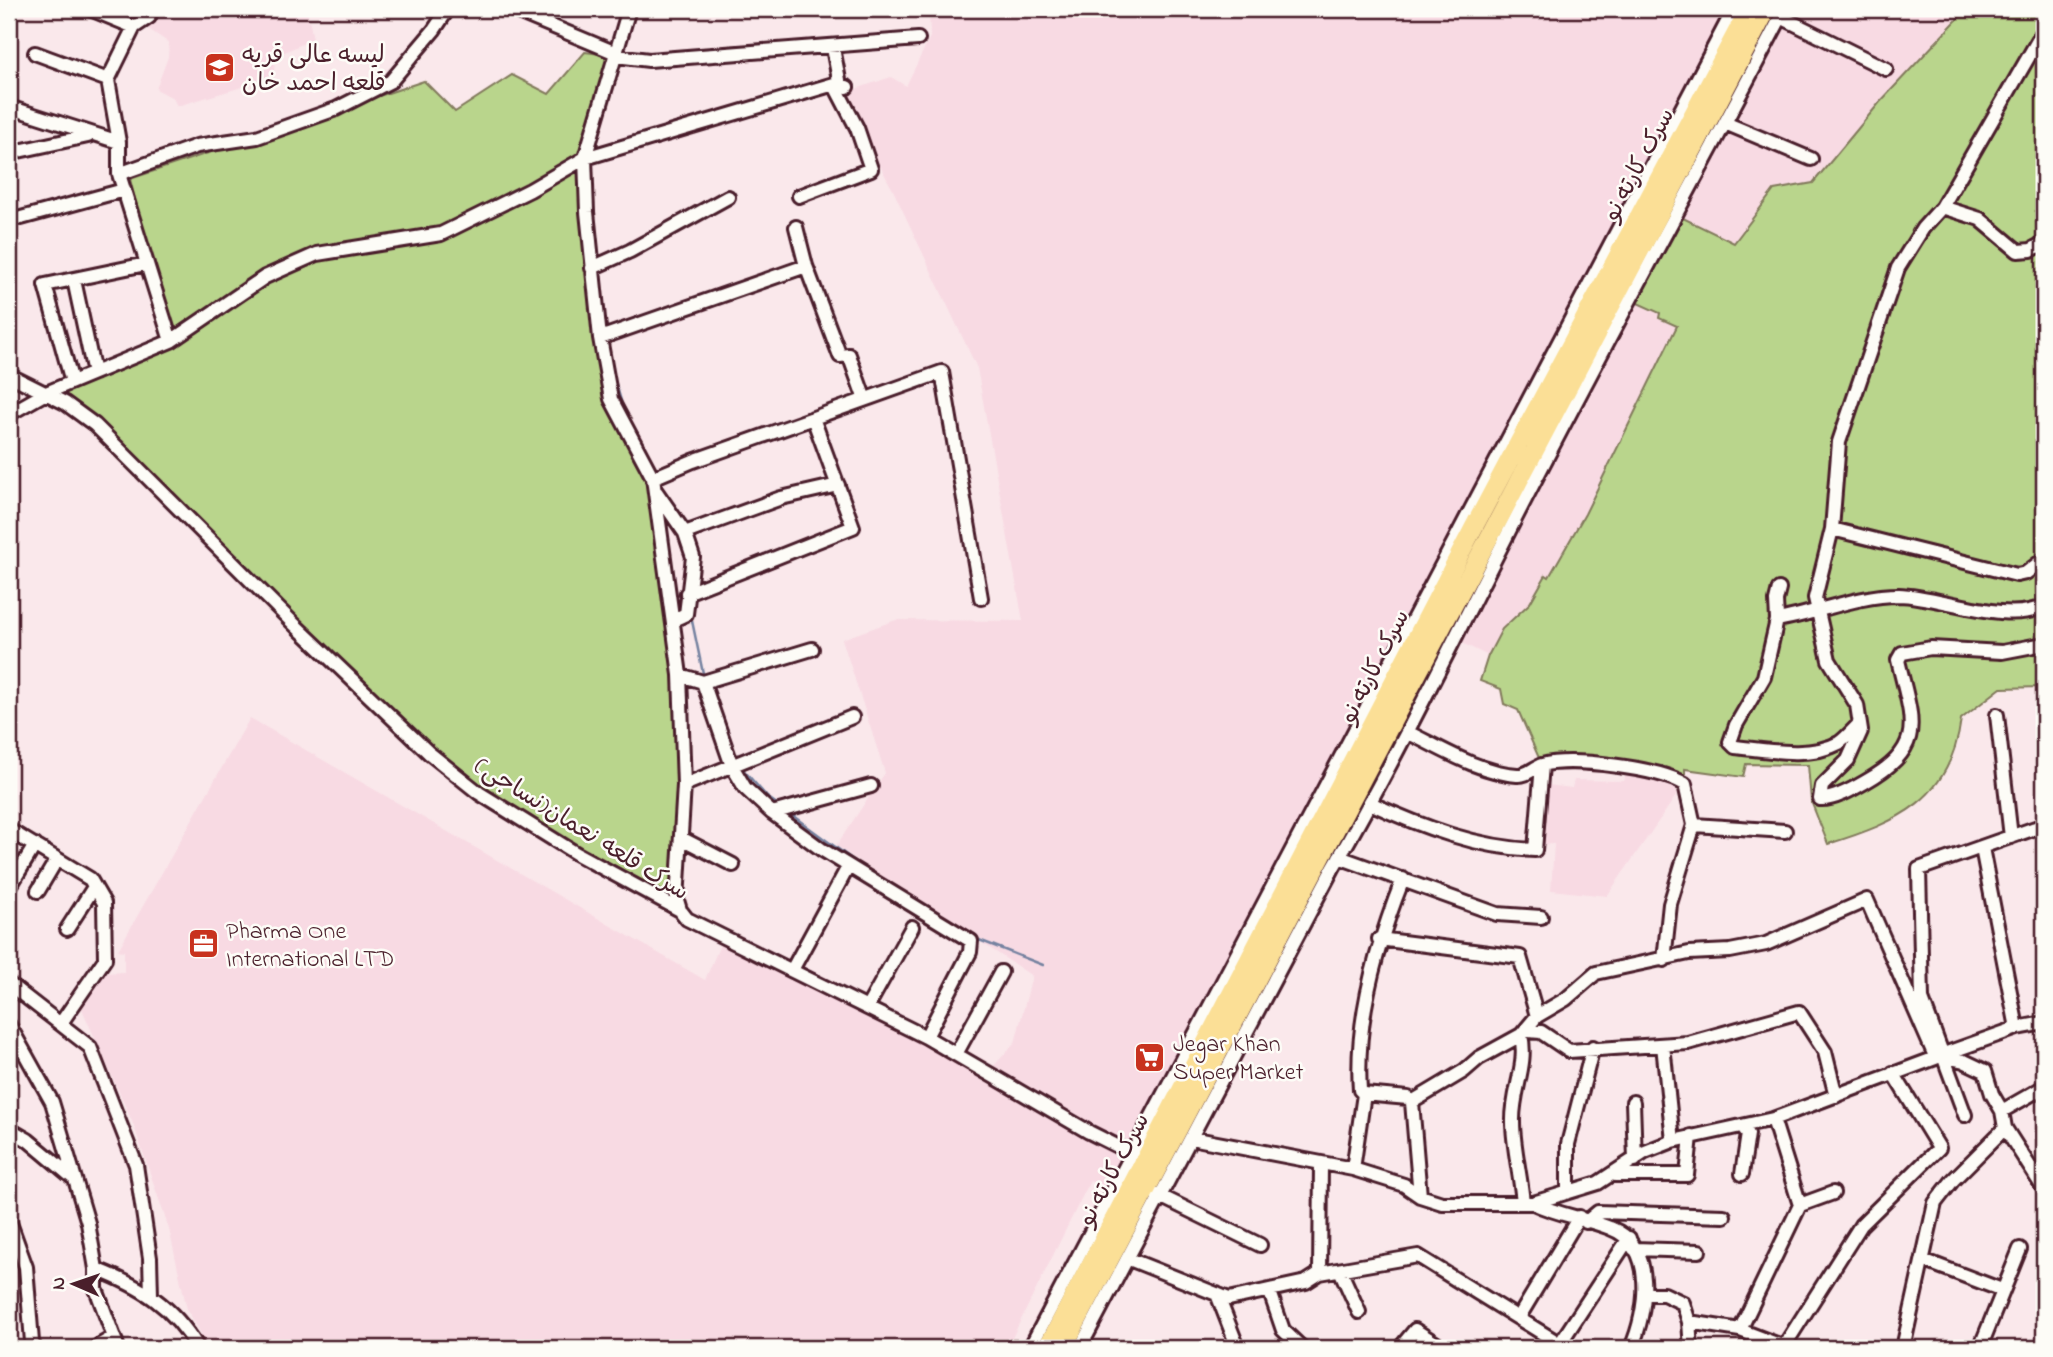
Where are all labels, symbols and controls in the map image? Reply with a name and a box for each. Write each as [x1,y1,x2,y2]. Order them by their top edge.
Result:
place label: لیسه عالی قریه قلعه احمد خان [242,39,386,102]
school or university icon: لیسه عالی قریه قلعه احمد خان [202,51,236,85]
street label: سرک کارته نو [1595,102,1685,230]
street label: سرک کارته نو [1332,604,1420,732]
street label: سرک قلعه نعمان(نساجی) [467,750,695,910]
place label: Pharma One International LTD [226,915,394,978]
office icon: Pharma One International LTD [186,927,220,961]
place label: Jegar Khan Super Market [1173,1028,1304,1091]
supermarket icon: Jegar Khan Super Market [1133,1040,1167,1074]
street label: سرک کارته نو [1070,1107,1160,1235]
north arrow [38,1248,108,1318]
text: N [46,1276,73,1290]

